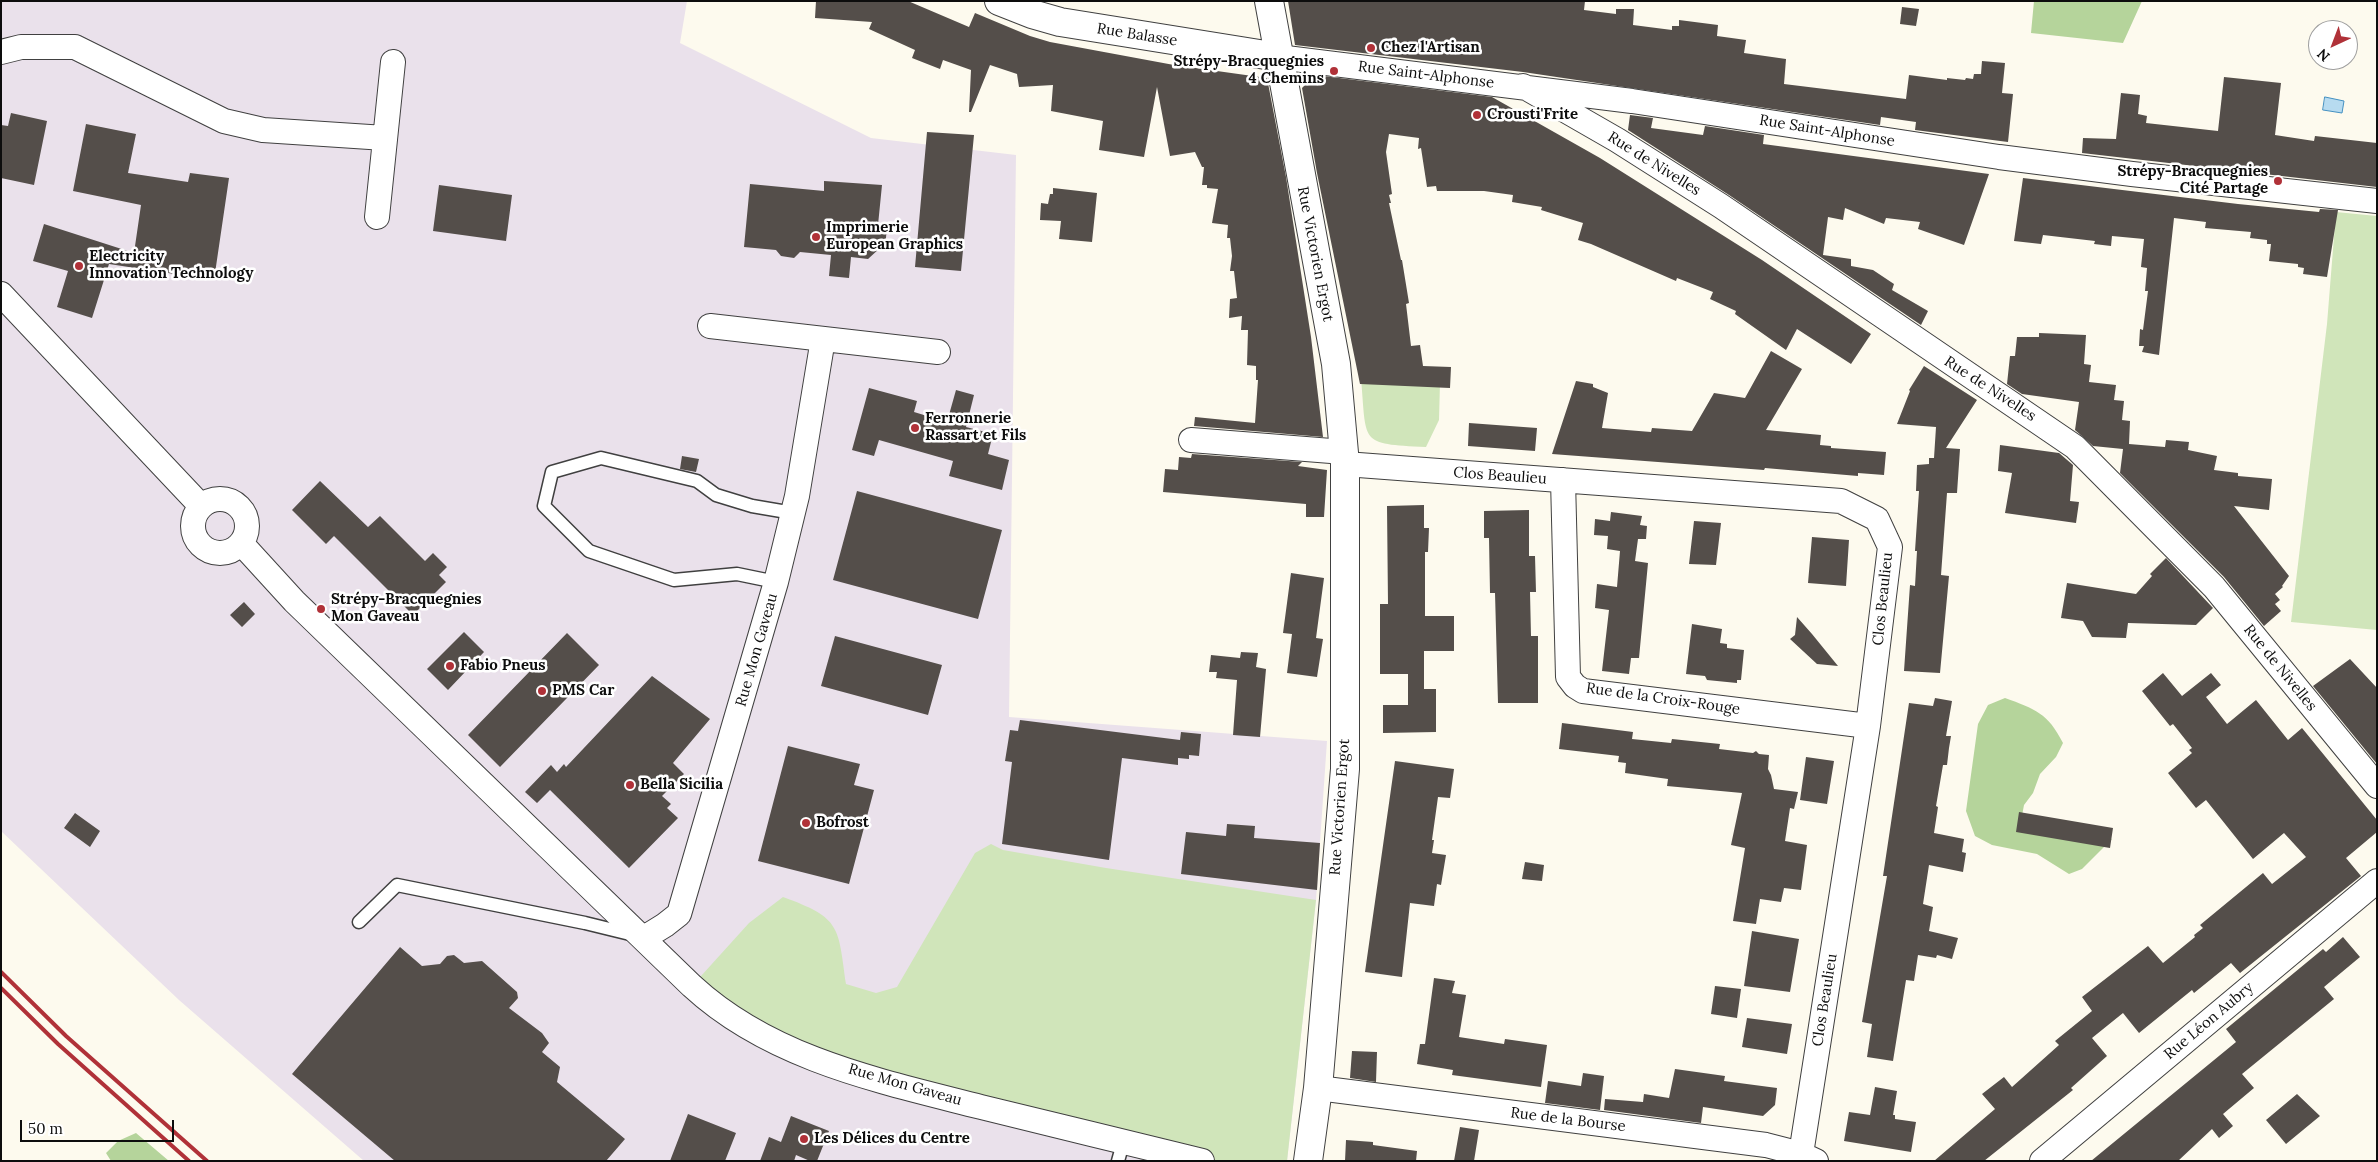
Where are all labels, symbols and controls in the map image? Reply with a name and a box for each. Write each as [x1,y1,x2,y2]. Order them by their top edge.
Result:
street label: Rue Balasse [1095,20,1179,50]
north arrow [2308,20,2358,70]
place label: Chez l'Artisan [1381,39,1480,57]
marker: Chez l'Artisan [1365,42,1377,54]
text: N [2313,45,2334,66]
place label: Strépy-Bracquegnies 4 Chemins [1173,53,1324,88]
street label: Rue Saint-Alphonse [1357,58,1495,92]
marker: Strépy-Bracquegnies 4 Chemins [1328,65,1340,77]
place label: Crousti'Frite [1487,106,1578,124]
marker: Crousti'Frite [1471,109,1483,121]
street label: Rue Saint-Alphonse [1758,111,1896,151]
street label: Rue de Nivelles [1604,128,1704,200]
place label: Strépy-Bracquegnies Cité Partage [2117,163,2268,198]
marker: Strépy-Bracquegnies Cité Partage [2272,175,2284,187]
street label: Rue Victorien Ergot [1293,185,1337,323]
place label: Imprimerie European Graphics [826,219,963,254]
marker: Imprimerie European Graphics [810,231,822,243]
place label: Electricity Innovation Technology [89,248,253,283]
marker: Electricity Innovation Technology [73,260,85,272]
street label: Rue de Nivelles [1941,353,2039,425]
place label: Ferronnerie Rassart et Fils [925,410,1026,445]
marker: Ferronnerie Rassart et Fils [909,422,921,434]
street label: Clos Beaulieu [1453,464,1547,488]
street label: Clos Beaulieu [1869,551,1897,647]
place label: Strépy-Bracquegnies Mon Gaveau [331,591,482,626]
street label: Rue Mon Gaveau [732,591,782,709]
marker: Strépy-Bracquegnies Mon Gaveau [315,603,327,615]
street label: Rue de Nivelles [2240,621,2320,715]
place label: Fabio Pneus [460,657,546,675]
marker: Fabio Pneus [444,660,456,672]
street label: Rue de la Croix-Rouge [1585,679,1741,719]
place label: PMS Car [552,682,614,700]
marker: PMS Car [536,685,548,697]
street label: Rue Victorien Ergot [1326,738,1354,876]
place label: Bella Sicilia [640,776,723,794]
marker: Bella Sicilia [624,779,636,791]
place label: Bofrost [816,814,869,832]
marker: Bofrost [800,817,812,829]
street label: Clos Beaulieu [1809,952,1841,1048]
street label: Rue Léon Aubry [2161,979,2257,1063]
street label: Rue Mon Gaveau [846,1060,964,1110]
street label: Rue de la Bourse [1509,1104,1627,1136]
scale bar [22,1110,176,1142]
text: 50 m [28,1119,63,1138]
place label: Les Délices du Centre [814,1130,970,1148]
marker: Les Délices du Centre [798,1133,810,1145]

